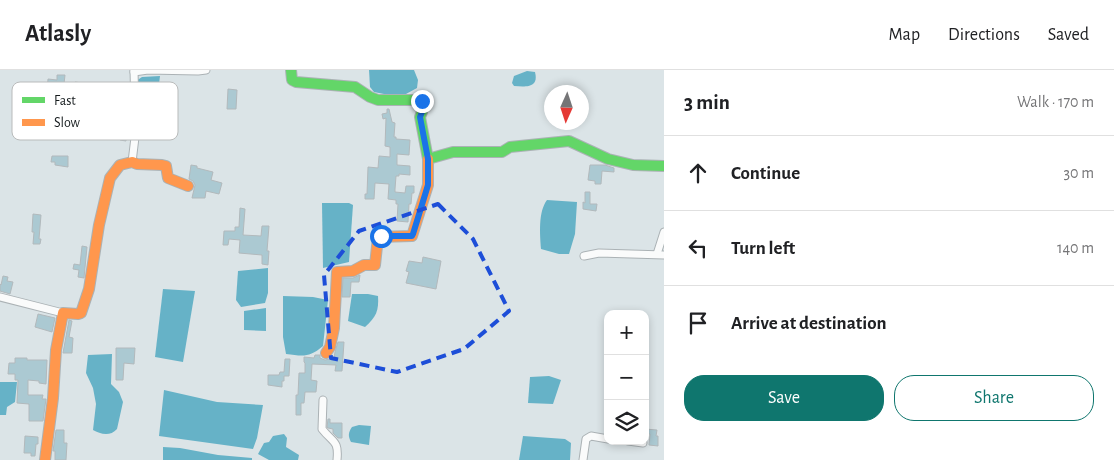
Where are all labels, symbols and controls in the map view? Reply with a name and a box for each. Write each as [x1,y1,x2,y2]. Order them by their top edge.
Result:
text: Atlasly [25,22,91,46]
text: Map [889,26,920,44]
text: Directions [948,26,1020,44]
text: Saved [1048,26,1089,44]
legend [12,82,178,140]
north arrow [544,85,589,130]
route end [411,90,434,113]
text: 3 min [684,92,730,113]
text: Fast [54,94,76,108]
text: Walk · 170 m [1017,94,1094,110]
text: Slow [54,116,81,130]
icon: ahead [684,159,712,187]
text: Continue [731,164,800,183]
text: 30 m [1064,165,1094,181]
route start [370,225,393,248]
icon: left [684,234,712,262]
text: Turn left [731,239,795,258]
text: 140 m [1057,240,1094,256]
icon: arrive [684,309,712,337]
map controls [604,310,649,445]
button: + [604,310,649,355]
text: Arrive at destination [731,314,887,333]
button: − [604,355,649,400]
button: Save [684,375,884,421]
button: Share [894,375,1094,421]
button: layers [604,400,649,445]

